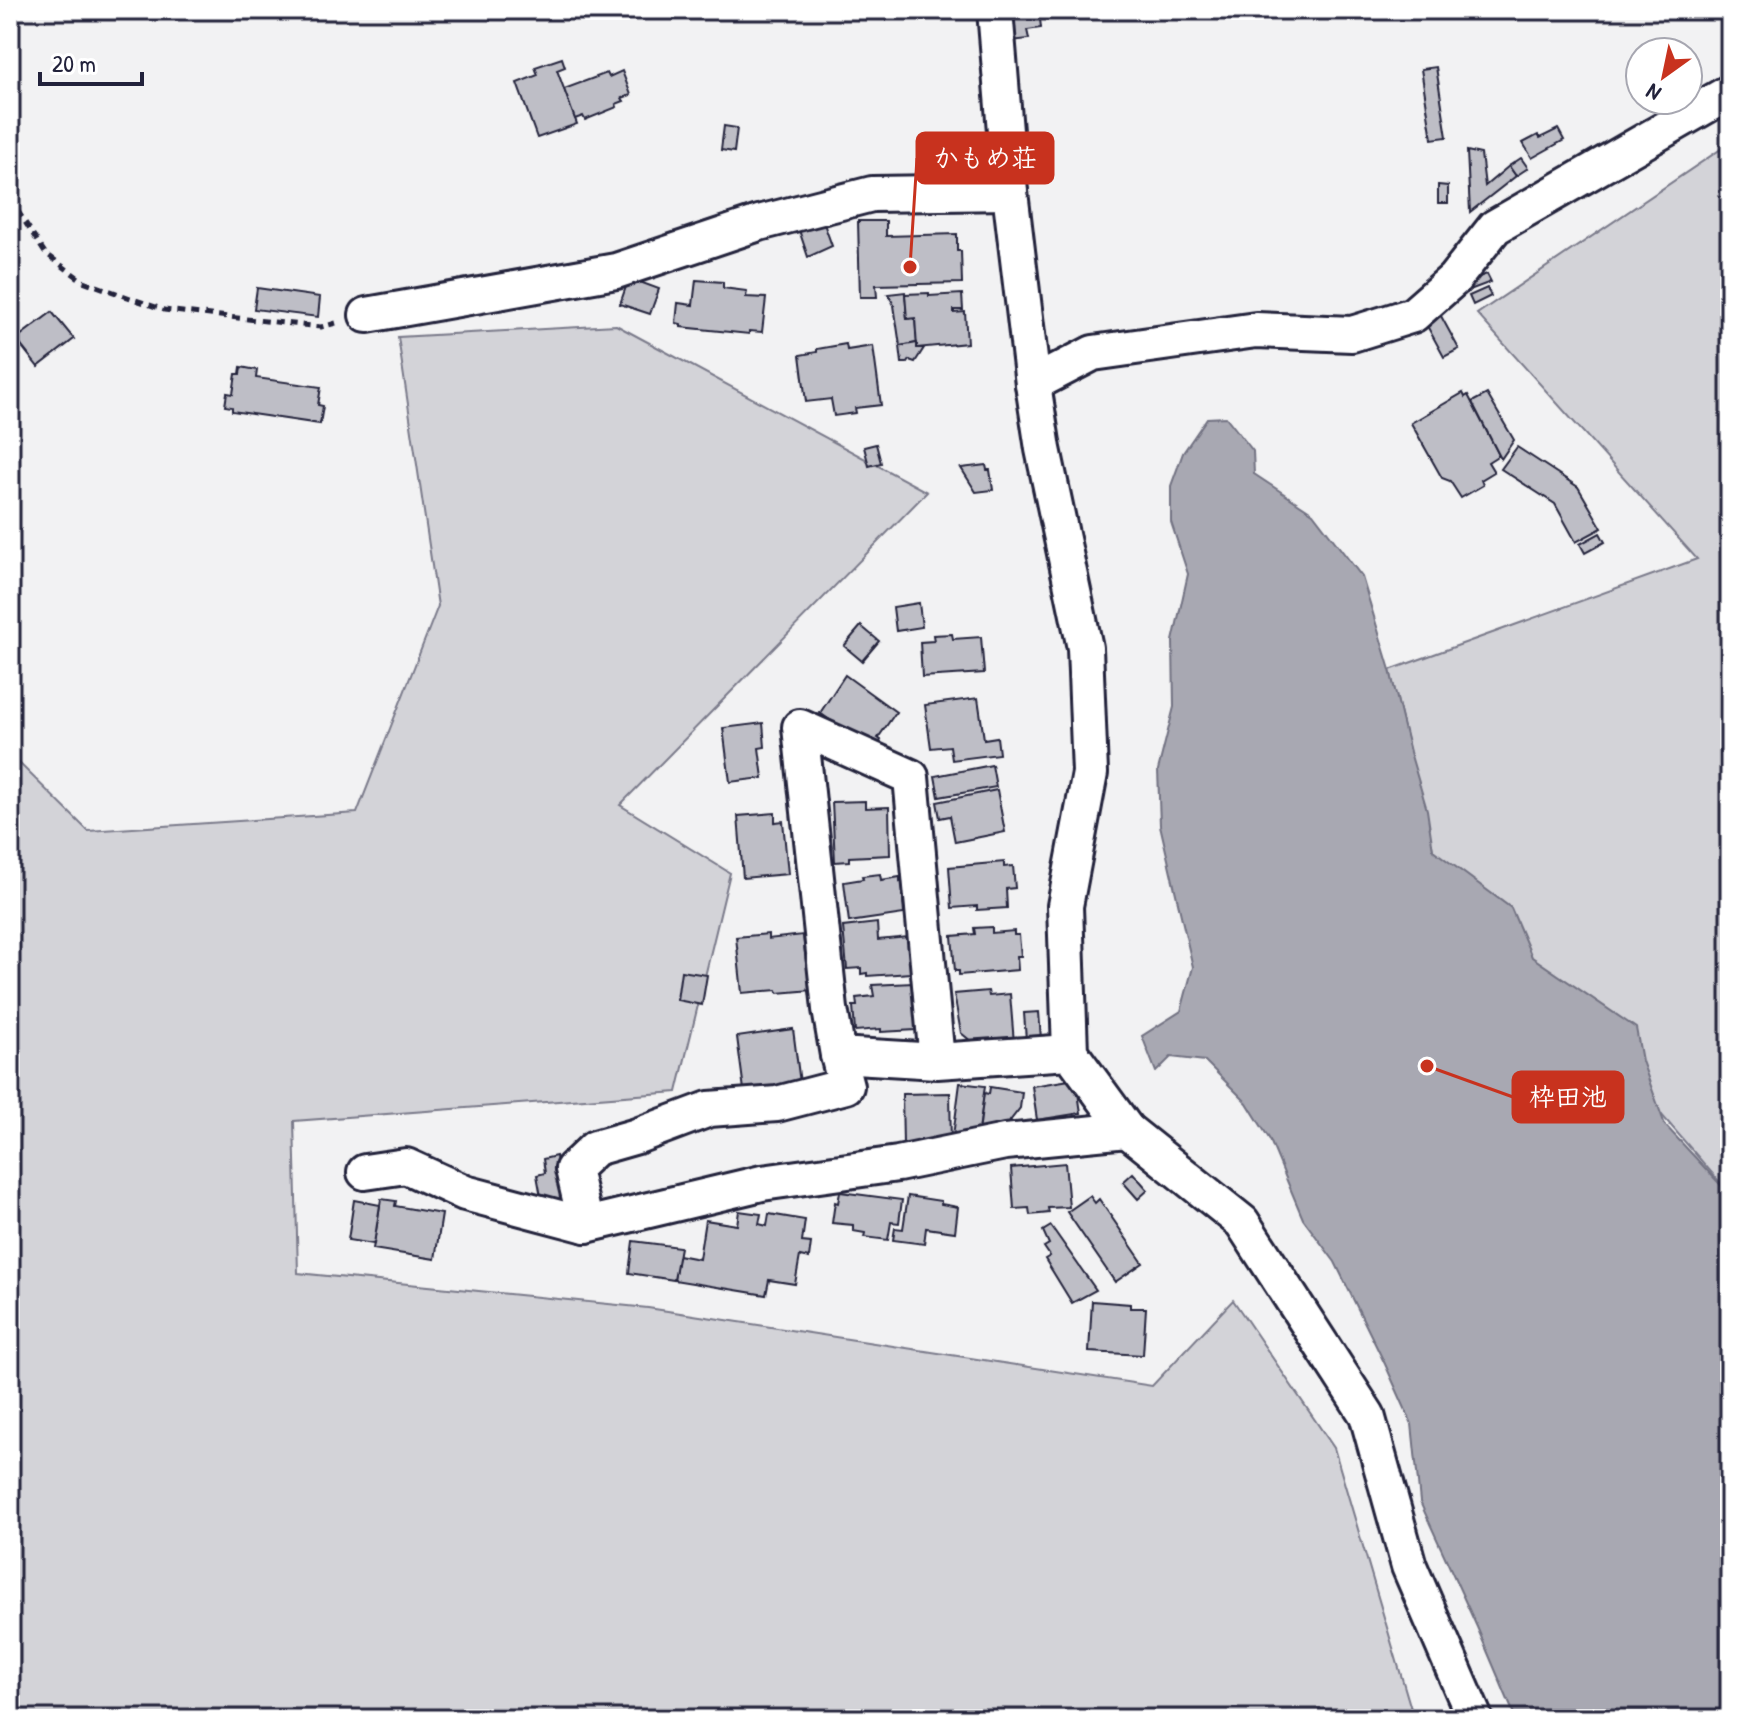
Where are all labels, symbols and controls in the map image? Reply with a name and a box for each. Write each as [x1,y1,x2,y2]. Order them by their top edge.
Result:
scale bar [40,36,142,86]
north arrow [1624,36,1704,116]
text: 20 m [52,47,96,79]
text: N [1640,77,1666,109]
callout: かもめ荘 [917,133,1053,183]
text: かもめ荘 [933,140,1037,175]
callout: 枠田池 [1513,1072,1623,1122]
text: 枠田池 [1529,1079,1607,1114]

